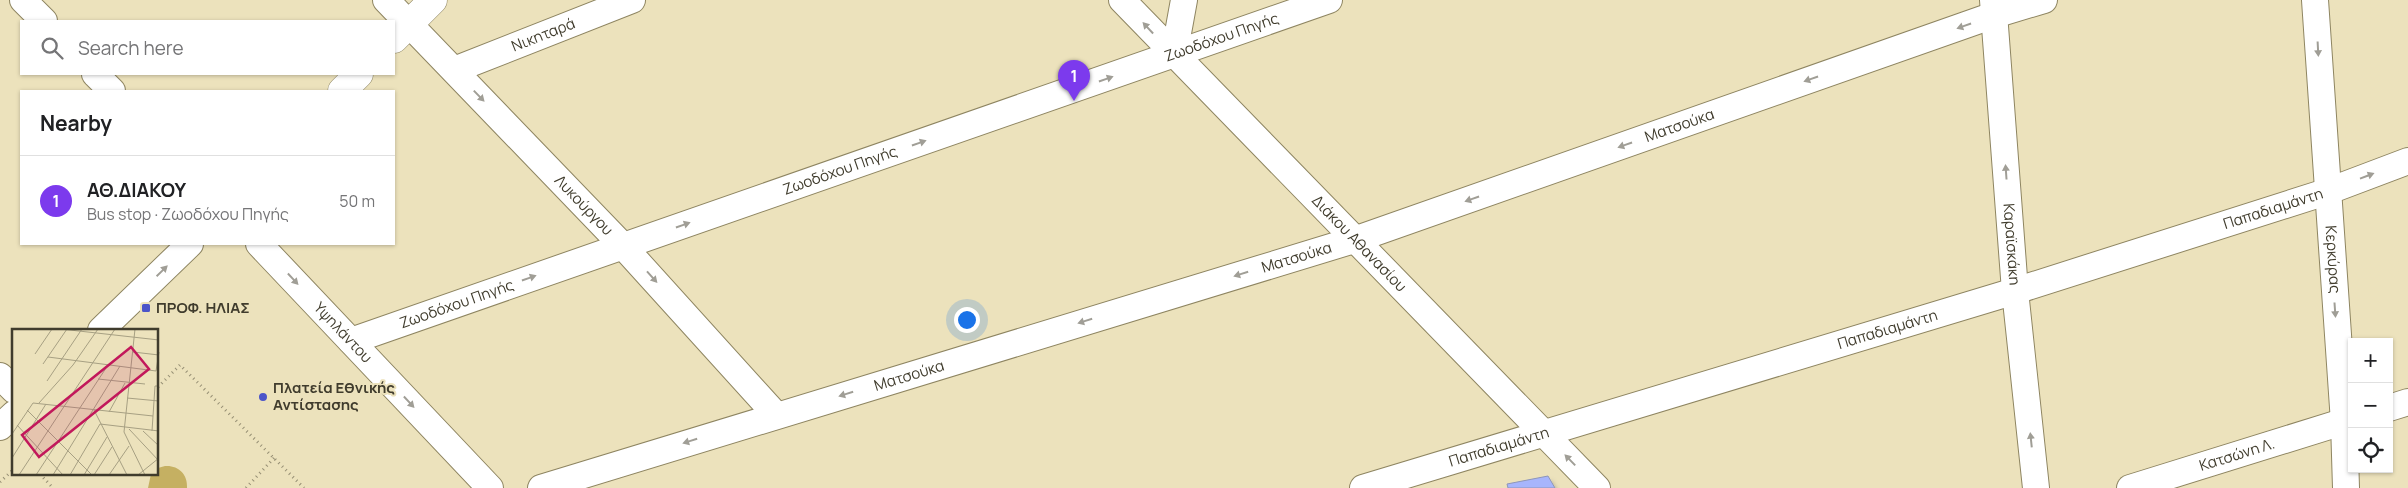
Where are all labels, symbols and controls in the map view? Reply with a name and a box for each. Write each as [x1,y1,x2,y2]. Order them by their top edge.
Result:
street label: Ζωοδόχου Πηγής [1161,7,1281,67]
street label: Νικηταρά [508,12,578,56]
search box [20,20,395,75]
one-way arrow [1142,22,1154,34]
one-way arrow [1957,22,1972,30]
icon: search [38,34,66,62]
text: Search here [78,35,184,61]
one-way arrow [2314,41,2322,57]
pin: 1 [1058,60,1090,101]
one-way arrow [1098,74,1113,82]
one-way arrow [1803,76,1818,84]
one-way arrow [473,90,485,102]
street label: Ματσούκα [1642,103,1717,147]
text: Nearby [40,109,112,137]
one-way arrow [912,139,927,147]
street label: Ζωοδόχου Πηγής [780,140,900,200]
one-way arrow [1617,141,1632,149]
one-way arrow [2002,164,2010,180]
street label: Λυκούργου [550,170,618,240]
one-way arrow [2360,172,2375,180]
text: ΑΘ.ΔΙΑΚΟΥ [87,177,186,203]
street label: Παπαδιαμάντη [2220,183,2326,234]
text: 1 [52,190,60,212]
text: 50 m [339,190,375,212]
street label: Διάκου Αθανασίου [1307,190,1412,296]
one-way arrow [1464,196,1479,203]
text: Bus stop · Ζωοδόχου Πηγής [87,203,289,225]
street label: Καραϊσκάκη [1998,203,2026,286]
one-way arrow [676,221,691,229]
street label: Κερκύρας [2321,225,2346,294]
street label: Ματσούκα [1259,236,1334,278]
one-way arrow [156,265,168,277]
one-way arrow [646,271,657,284]
one-way arrow [1233,271,1248,279]
one-way arrow [287,273,299,285]
street label: Ζωοδόχου Πηγής [397,274,517,333]
one-way arrow [522,274,537,281]
place label: ΠΡΟΦ. ΗΛΙΑΣ [156,297,250,318]
street label: Υψηλάντου [309,297,377,367]
marker: ΠΡΟΦ. ΗΛΙΑΣ [140,302,152,314]
one-way arrow [2332,302,2340,318]
street label: Παπαδιαμάντη [1835,304,1940,354]
your location [954,307,980,333]
one-way arrow [1077,318,1092,326]
inset map [12,329,159,476]
map controls [2348,338,2393,473]
button: + [2348,338,2393,383]
street label: Ματσούκα [871,355,947,396]
place label: Πλατεία Εθνικής Αντίστασης [273,377,395,415]
button: − [2348,383,2393,428]
one-way arrow [838,390,853,398]
marker: Πλατεία Εθνικής Αντίστασης [257,391,269,403]
one-way arrow [403,396,415,408]
street label: Παπαδιαμάντη [1446,421,1551,471]
button: locate [2348,428,2393,473]
one-way arrow [2027,431,2035,447]
street label: Κατσώνη Λ. [2197,433,2277,476]
one-way arrow [683,438,698,446]
one-way arrow [1564,455,1576,467]

